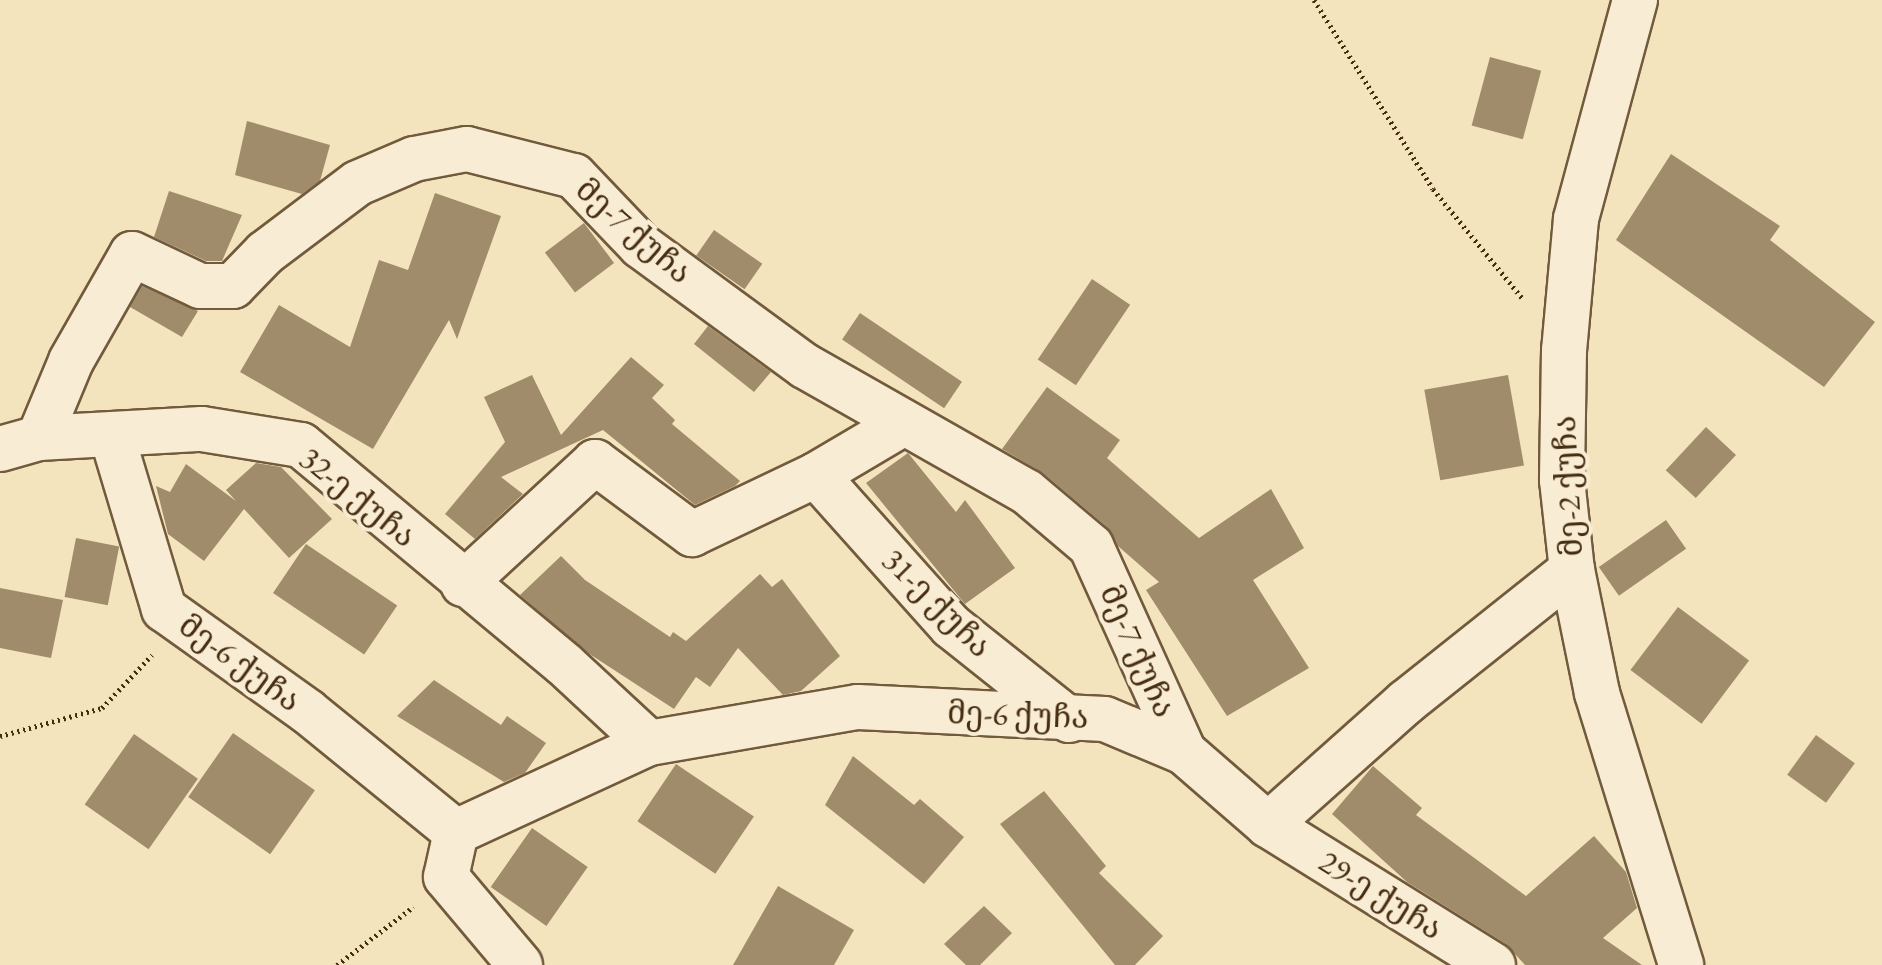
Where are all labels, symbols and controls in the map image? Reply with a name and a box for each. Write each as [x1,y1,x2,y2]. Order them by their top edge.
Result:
street label: მე-7 ქუჩა [568,170,700,292]
street label: მე-2 ქუჩა [1545,414,1591,558]
street label: 32-ე ქუჩა [292,439,424,555]
street label: 31-ე ქუჩა [875,541,999,665]
street label: მე-7 ქუჩა [1092,579,1184,723]
street label: მე-6 ქუჩა [172,606,308,720]
street label: მე-6 ქუჩა [947,693,1089,737]
street label: 29-ე ქუჩა [1312,842,1450,948]

